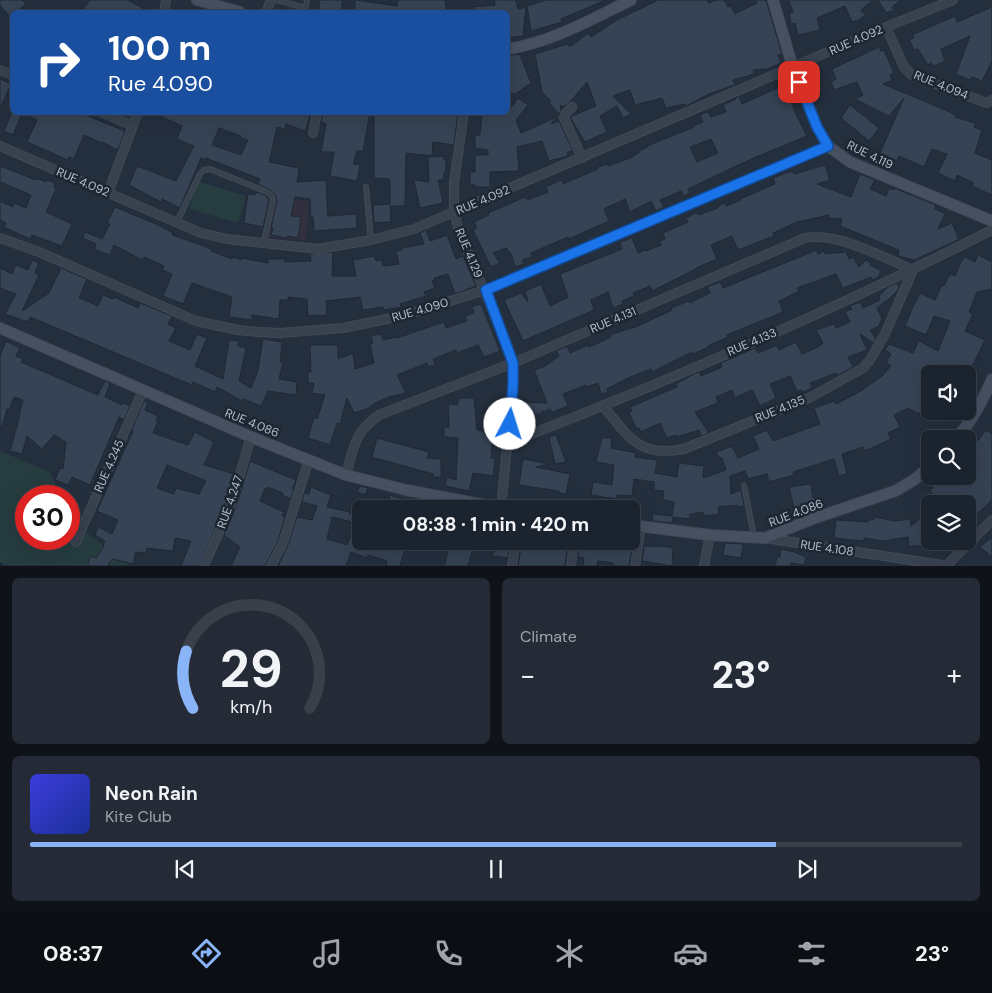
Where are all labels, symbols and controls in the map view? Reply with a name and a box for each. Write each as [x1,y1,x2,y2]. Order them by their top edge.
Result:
street label: RUE 4.092 [827,21,885,59]
text: 100 m [108,25,211,71]
icon: right [25,30,90,95]
pin [778,61,820,103]
street label: RUE 4.094 [911,67,971,103]
icon: arrive [785,68,813,96]
text: Rue 4.090 [108,69,213,98]
street label: RUE 4.119 [844,137,896,173]
street label: RUE 4.092 [54,164,112,200]
street label: RUE 4.092 [454,182,512,218]
street label: RUE 4.129 [451,226,487,280]
street label: RUE 4.090 [390,294,450,326]
street label: RUE 4.131 [587,303,639,337]
street label: RUE 4.133 [725,324,779,360]
map controls [921,365,976,550]
button: sound [921,365,976,420]
street label: RUE 4.135 [753,392,807,426]
position arrow [483,397,535,449]
street label: RUE 4.086 [222,405,282,441]
button: search [921,430,976,485]
street label: RUE 4.245 [90,437,128,495]
street label: RUE 4.247 [213,473,247,531]
speed limit sign: 30 [15,485,80,550]
street label: RUE 4.086 [766,495,826,531]
button: layers [921,495,976,550]
text: 08:38 · 1 min · 420 m [403,512,589,537]
street label: RUE 4.108 [799,536,855,560]
text: Climate [520,626,577,647]
text: 29 [220,635,282,703]
text: 23° [712,650,770,700]
text: − [520,657,535,694]
text: + [947,657,962,694]
text: km/h [230,695,272,719]
text: Neon Rain [105,781,198,806]
text: Kite Club [105,806,172,827]
icon: previous [171,855,199,883]
icon: pause [482,855,510,883]
icon: next [793,855,821,883]
icon: directions [189,936,224,971]
icon: music [310,936,345,971]
icon: phone [431,936,466,971]
icon: climate [552,936,587,971]
icon: car [673,936,708,971]
icon: filters [794,936,829,971]
text: 08:37 [43,939,103,968]
text: 23° [915,939,949,968]

